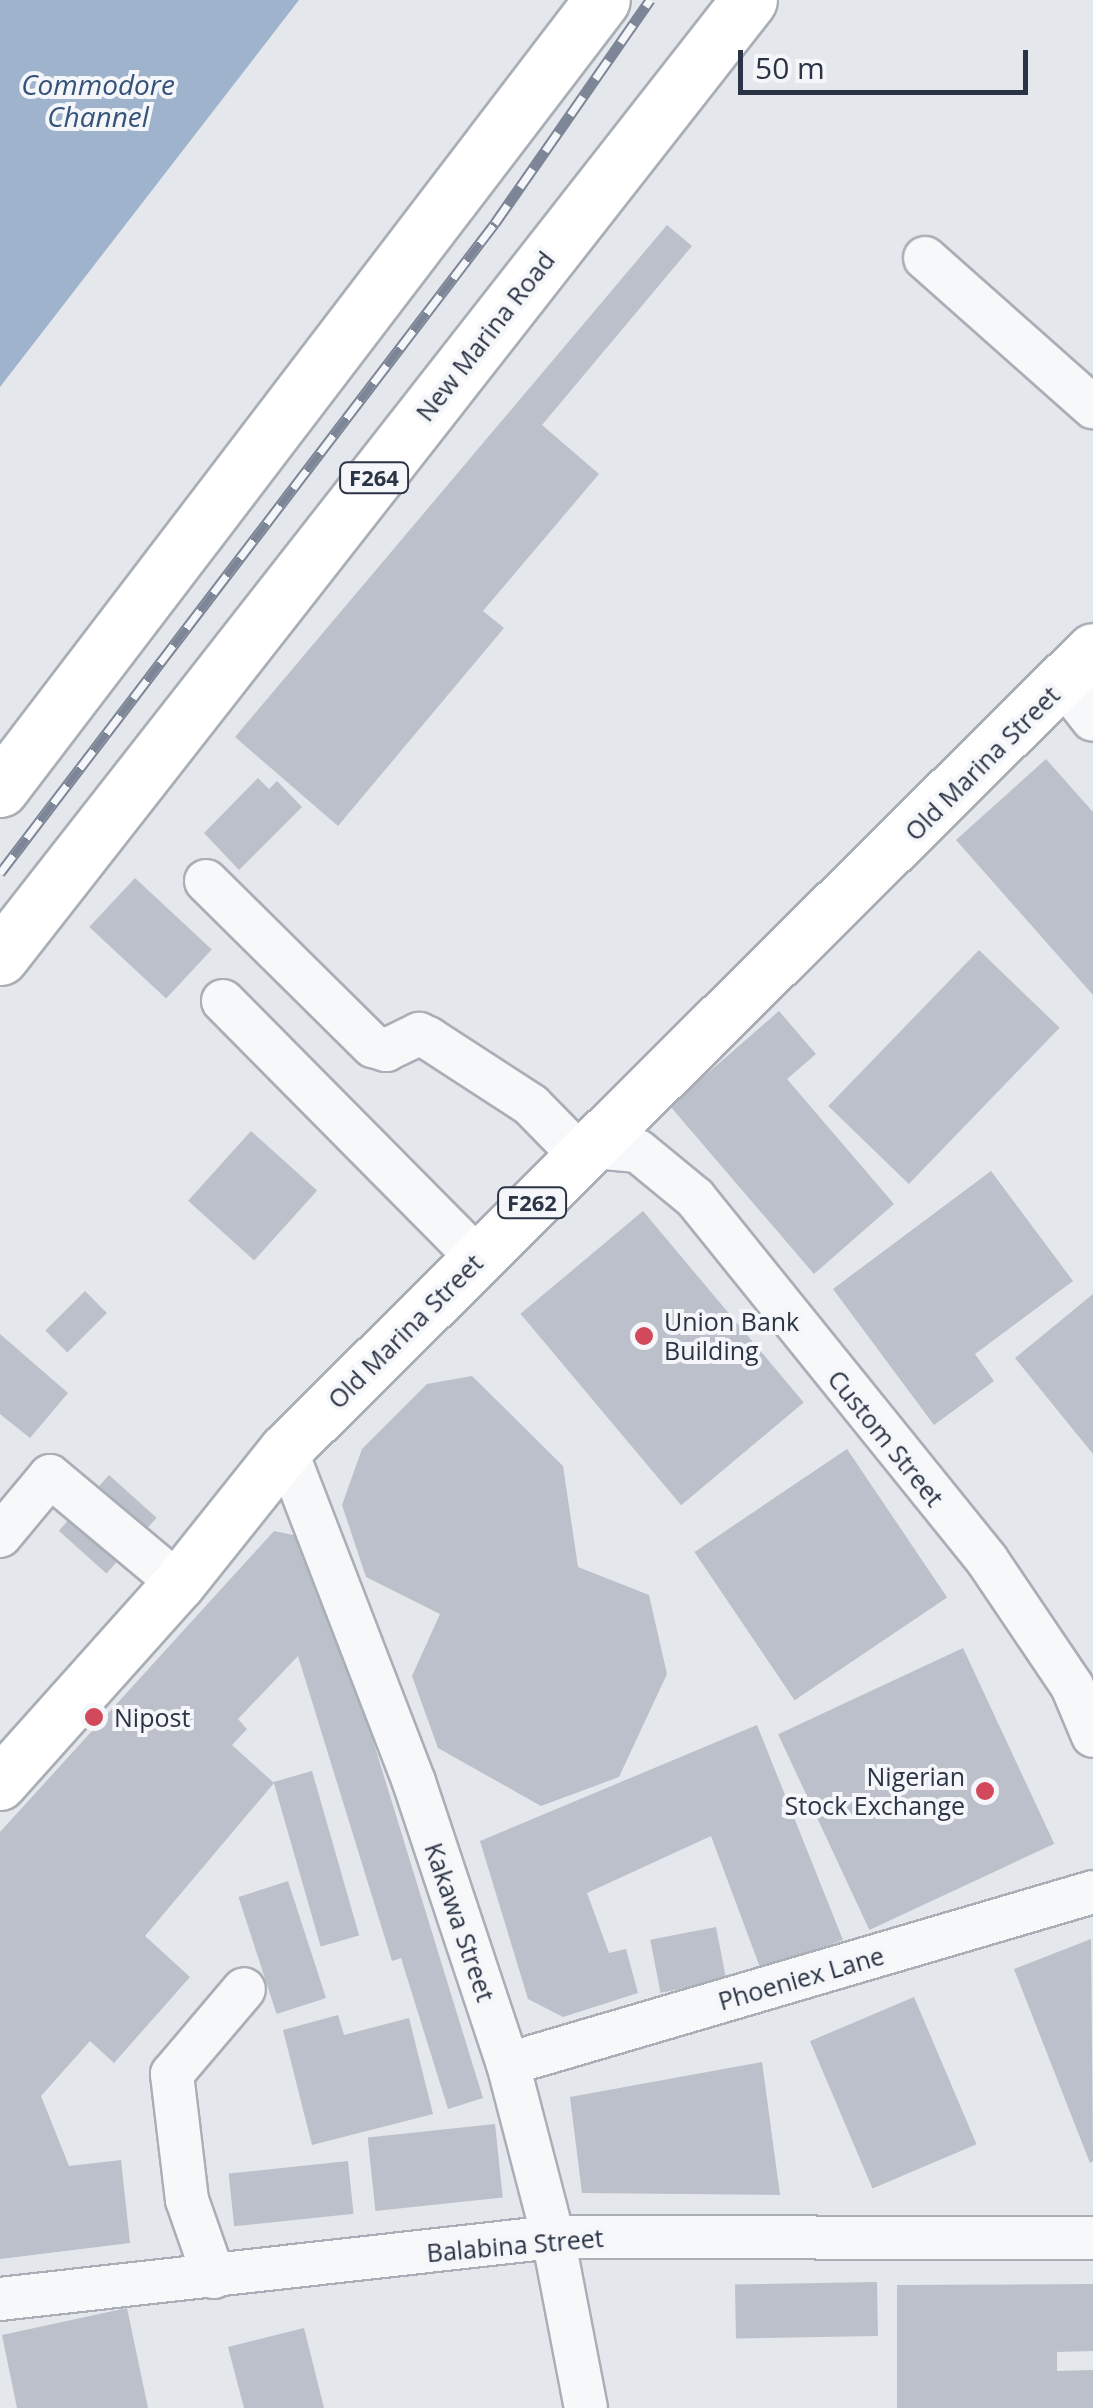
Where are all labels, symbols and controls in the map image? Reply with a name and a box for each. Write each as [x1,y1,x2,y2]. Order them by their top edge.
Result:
scale bar [743,30,1033,92]
text: 50 m [755,47,825,88]
water label: Commodore Channel [21,67,175,133]
street label: New Marina Road [409,245,561,427]
road number: F264 [339,461,409,495]
street label: Old Marina Street [899,680,1065,846]
road number: F262 [497,1186,567,1220]
street label: Old Marina Street [322,1248,488,1414]
place label: Union Bank Building [664,1307,799,1366]
marker: Union Bank Building [633,1325,655,1347]
street label: Custom Street [822,1364,950,1512]
place label: Nipost [114,1702,190,1732]
marker: Nipost [83,1706,105,1728]
place label: Nigerian Stock Exchange [785,1762,965,1821]
marker: Nigerian Stock Exchange [974,1780,996,1802]
street label: Kakawa Street [419,1839,501,2005]
street label: Phoeniex Lane [715,1940,887,2016]
street label: Balabina Street [425,2222,605,2268]

